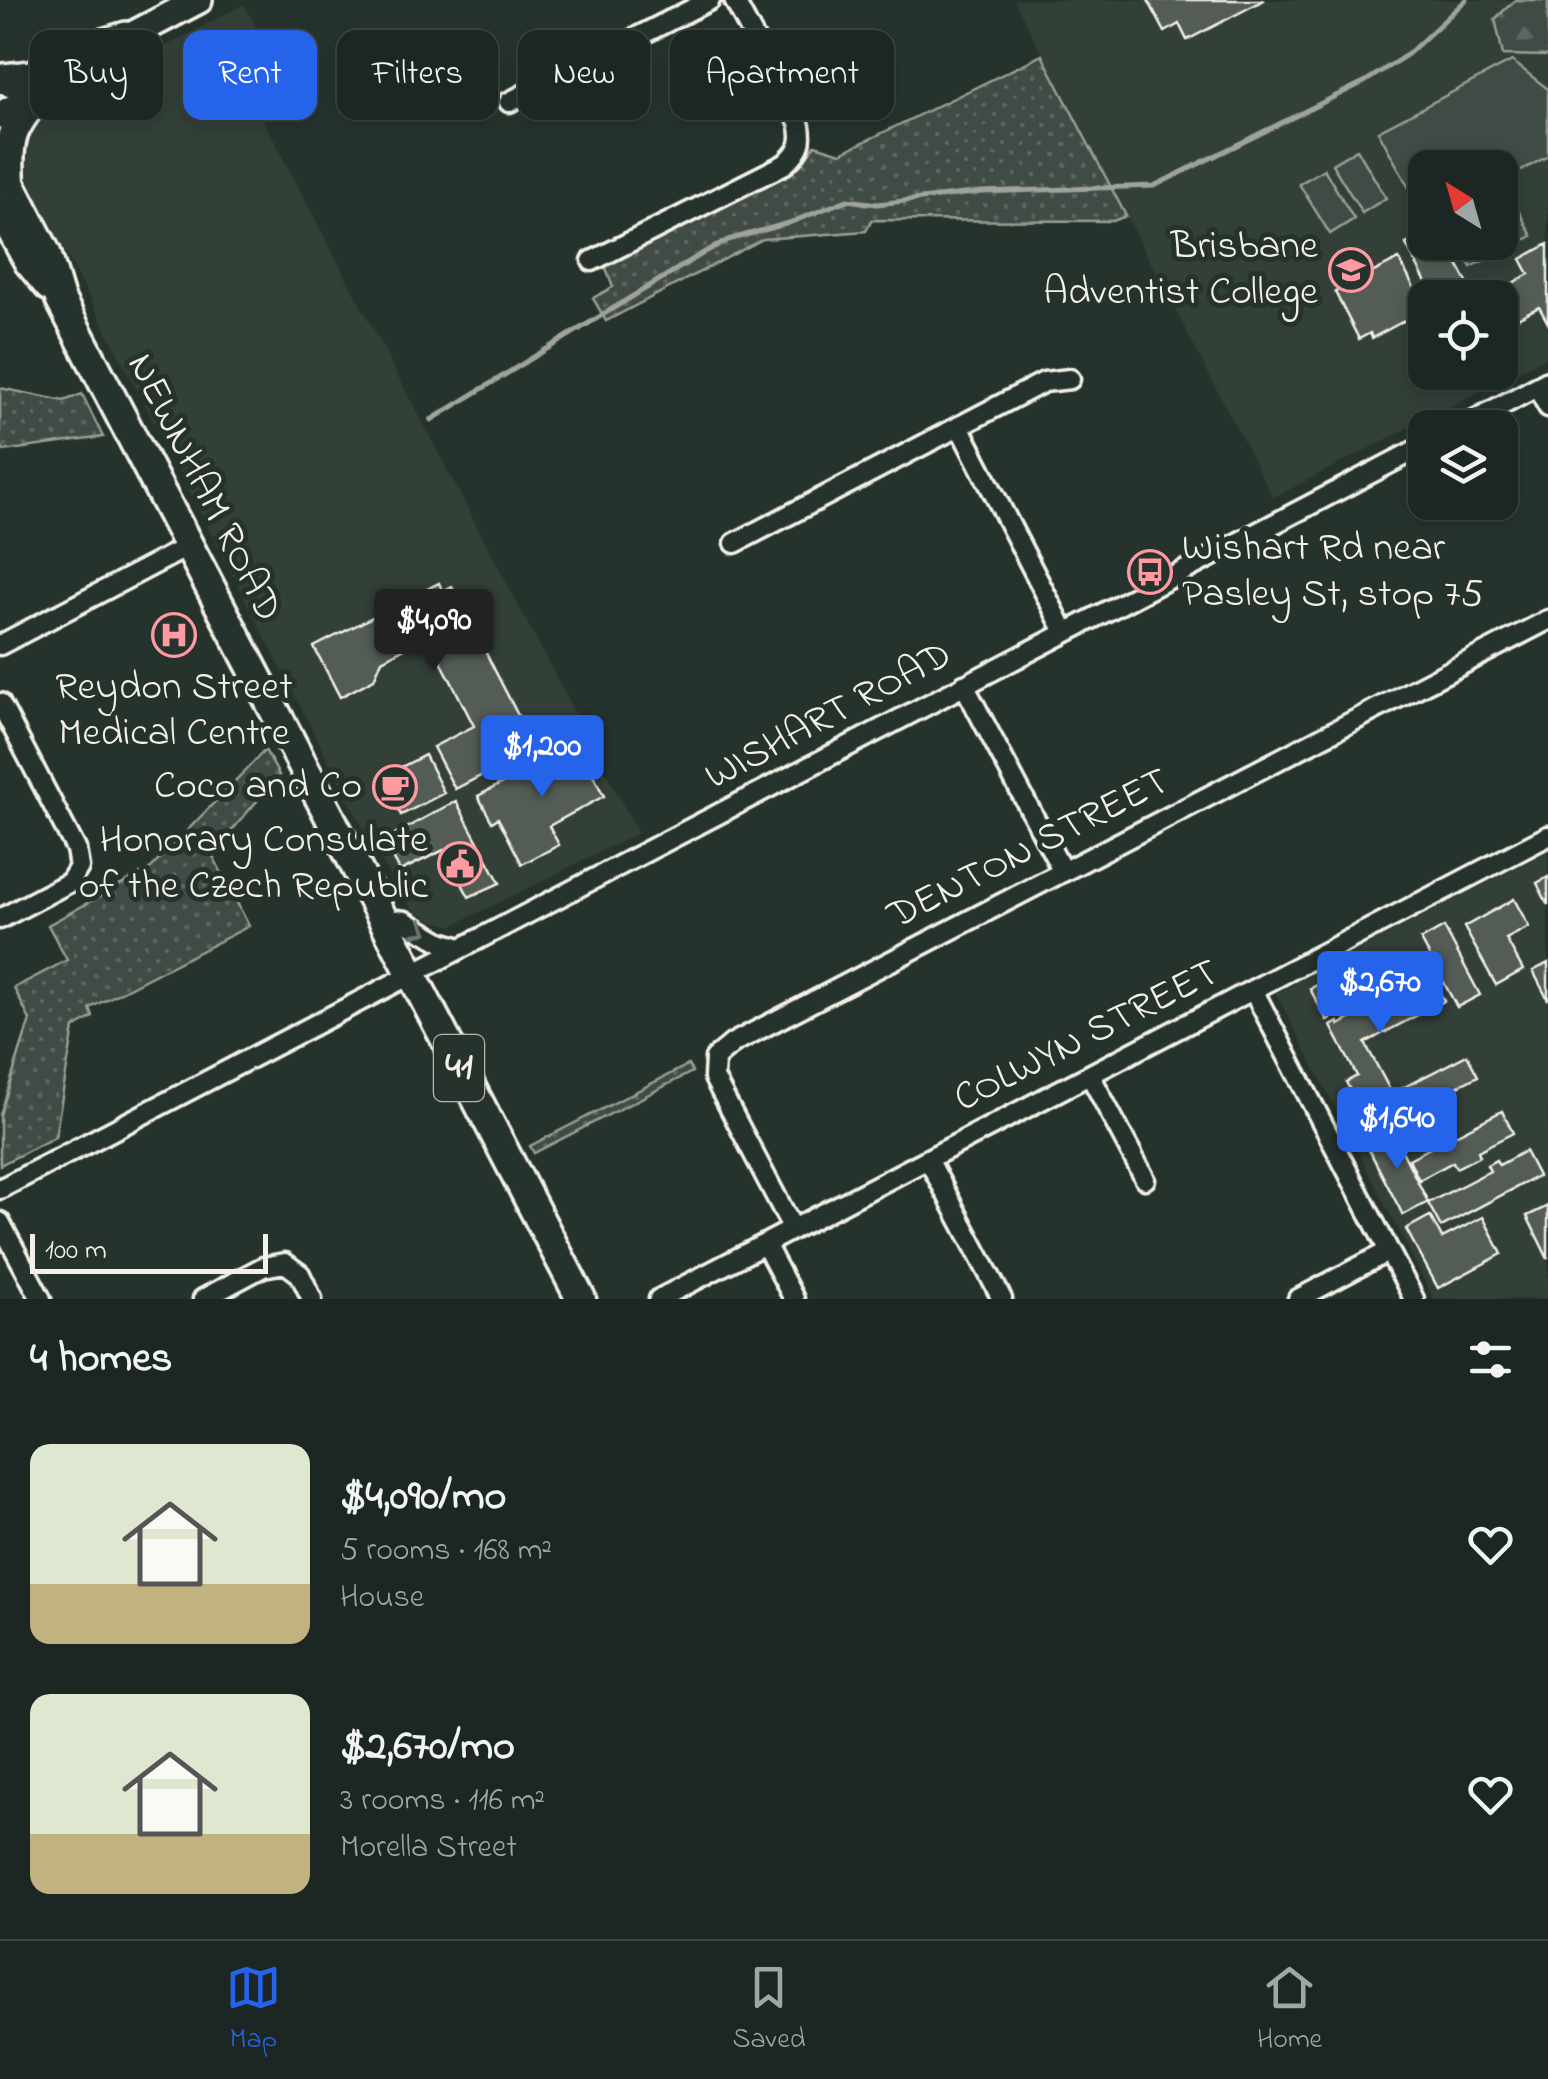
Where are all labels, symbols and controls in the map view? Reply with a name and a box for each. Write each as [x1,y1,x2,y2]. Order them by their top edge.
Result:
chip: Buy [30,30,163,120]
chip: Rent [183,30,317,120]
chip: Filters [337,30,498,120]
chip: New [518,30,650,120]
chip: Apartment [670,30,894,120]
north arrow [1408,150,1518,260]
map controls [1408,150,1518,520]
place label: Brisbane Adventist College [1043,218,1318,323]
school or university icon: Brisbane Adventist College [1328,247,1374,293]
button: locate [1408,280,1518,390]
street label: NEWNHAM ROAD [110,344,296,632]
button: layers [1408,410,1518,520]
place label: Wishart Rd near Pasley St, stop 75 [1182,520,1483,625]
bus stop icon: Wishart Rd near Pasley St, stop 75 [1127,549,1173,595]
pin: $4,090 [353,589,515,674]
text: $4,090 [396,598,472,645]
hospital icon: Reydon Street Medical Centre [151,612,197,658]
street label: WISHART ROAD [695,627,963,807]
place label: Reydon Street Medical Centre [55,659,293,764]
pin: $1,200 [461,715,623,800]
text: $1,200 [503,724,581,771]
street label: DENTON STREET [877,754,1180,947]
place label: Coco and Co [154,758,362,817]
cafe icon: Coco and Co [372,764,418,810]
place label: Honorary Consulate of the Czech Republic [79,812,428,917]
public building icon: Honorary Consulate of the Czech Republic [437,841,483,887]
one-way arrow [410,918,428,937]
street label: COLWYN STREET [944,945,1230,1129]
pin: $2,670 [1299,951,1461,1036]
text: $2,670 [1339,960,1421,1007]
road number: 41 [434,1035,484,1101]
pin: $1,640 [1316,1087,1478,1172]
text: $1,640 [1359,1096,1435,1143]
scale bar [30,1229,268,1274]
text: 100 m [45,1231,107,1272]
text: 4 homes [30,1329,172,1390]
icon: filters [1463,1332,1518,1387]
text: $4,090/mo [340,1467,506,1528]
icon: home [110,1484,230,1604]
icon: heart [1463,1517,1518,1572]
text: 5 rooms · 168 m² [340,1528,552,1575]
text: House [340,1575,424,1622]
text: $2,670/mo [340,1717,515,1778]
icon: home [110,1734,230,1854]
icon: heart [1463,1767,1518,1822]
text: 3 rooms · 116 m² [340,1778,545,1825]
text: Morella Street [340,1825,517,1872]
tab: Map [226,1960,281,2061]
tab: Saved [732,1960,805,2061]
tab: Home [1257,1960,1322,2061]

